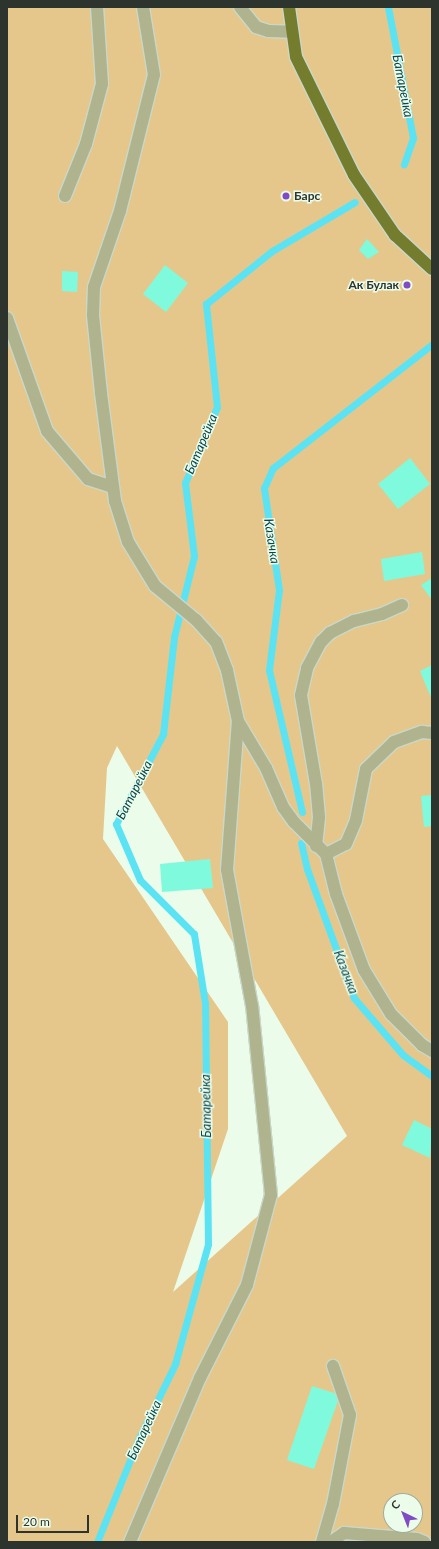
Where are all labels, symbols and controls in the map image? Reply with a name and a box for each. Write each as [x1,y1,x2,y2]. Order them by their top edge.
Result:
water label: Батарейка [389,53,417,119]
place label: Барс [294,189,320,203]
marker: Барс [281,191,291,201]
place label: Ак Булак [348,278,399,292]
marker: Ак Булак [402,280,412,290]
water label: Батарейка [181,412,221,476]
water label: Казачка [261,517,283,565]
water label: Батарейка [113,758,155,822]
water label: Казачка [331,948,361,996]
water label: Батарейка [198,1074,214,1138]
water label: Батарейка [123,1398,165,1462]
north arrow [383,1493,423,1533]
text: С [388,1497,402,1512]
scale bar [18,1507,91,1533]
text: 20 m [23,1514,50,1529]

